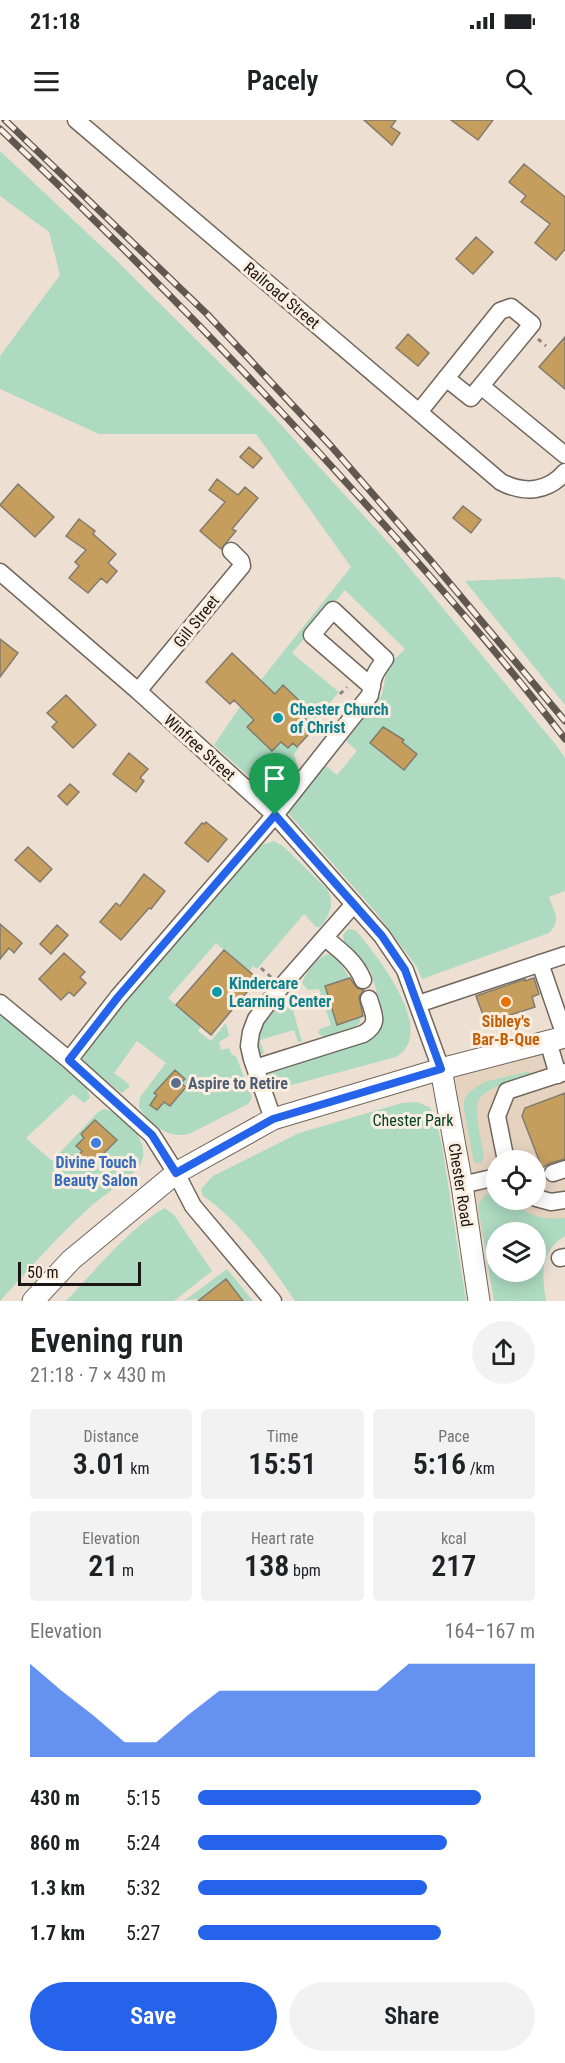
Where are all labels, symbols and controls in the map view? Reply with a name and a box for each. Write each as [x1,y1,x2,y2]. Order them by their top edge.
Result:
text: 21:18 [30,9,81,34]
icon: menu [30,65,63,98]
text: Pacely [247,65,318,97]
icon: search [502,65,535,98]
street label: Railroad Street [240,258,324,333]
street label: Gill Street [170,591,223,651]
place label: Chester Church of Christ [290,700,389,737]
street label: Winfree Street [160,710,239,785]
marker: Chester Church of Christ [271,711,285,725]
pin [249,753,300,815]
icon: arrive [258,762,291,795]
place label: Kindercare Learning Center [229,974,331,1011]
marker: Kindercare Learning Center [210,985,224,999]
marker: Sibley's Bar-B-Que [499,995,513,1009]
place label: Sibley's Bar-B-Que [472,1012,540,1049]
place label: Aspire to Retire [188,1074,288,1093]
marker: Aspire to Retire [169,1076,183,1090]
park label: Chester Park [373,1111,454,1130]
marker: Divine Touch Beauty Salon [89,1136,103,1150]
street label: Chester Road [445,1142,476,1228]
map controls [486,1150,546,1282]
button: locate [486,1150,546,1210]
place label: Divine Touch Beauty Salon [54,1153,138,1190]
button: layers [486,1222,546,1282]
scale bar [18,1259,141,1286]
text: 50 m [27,1263,59,1282]
text: Evening run [30,1321,184,1360]
button: share [472,1321,535,1384]
text: 21:18 · 7 × 430 m [30,1363,166,1387]
text: Distance [84,1427,139,1446]
text: Time [267,1427,298,1446]
text: Pace [438,1427,469,1446]
text: 3.01 [73,1446,127,1481]
text: 15:51 [248,1446,317,1481]
text: 5:16 [413,1446,466,1481]
text: km [127,1459,150,1478]
text: /km [466,1459,495,1478]
text: Elevation [82,1529,140,1548]
text: Heart rate [251,1529,314,1548]
text: kcal [441,1529,467,1548]
text: 21 [88,1548,118,1583]
text: 138 [244,1548,289,1583]
text: 217 [431,1548,476,1583]
text: m [118,1561,134,1580]
text: bpm [289,1561,321,1580]
text: Elevation [30,1619,102,1643]
text: 164–167 m [445,1619,535,1643]
text: 430 m [30,1786,80,1810]
text: 5:15 [126,1786,160,1810]
text: 860 m [30,1831,80,1855]
text: 5:24 [126,1831,160,1855]
text: 1.3 km [30,1876,85,1900]
text: 5:32 [126,1876,160,1900]
text: 1.7 km [30,1921,85,1945]
text: 5:27 [126,1921,160,1945]
button: Save [30,1982,277,2051]
button: Share [289,1982,535,2051]

